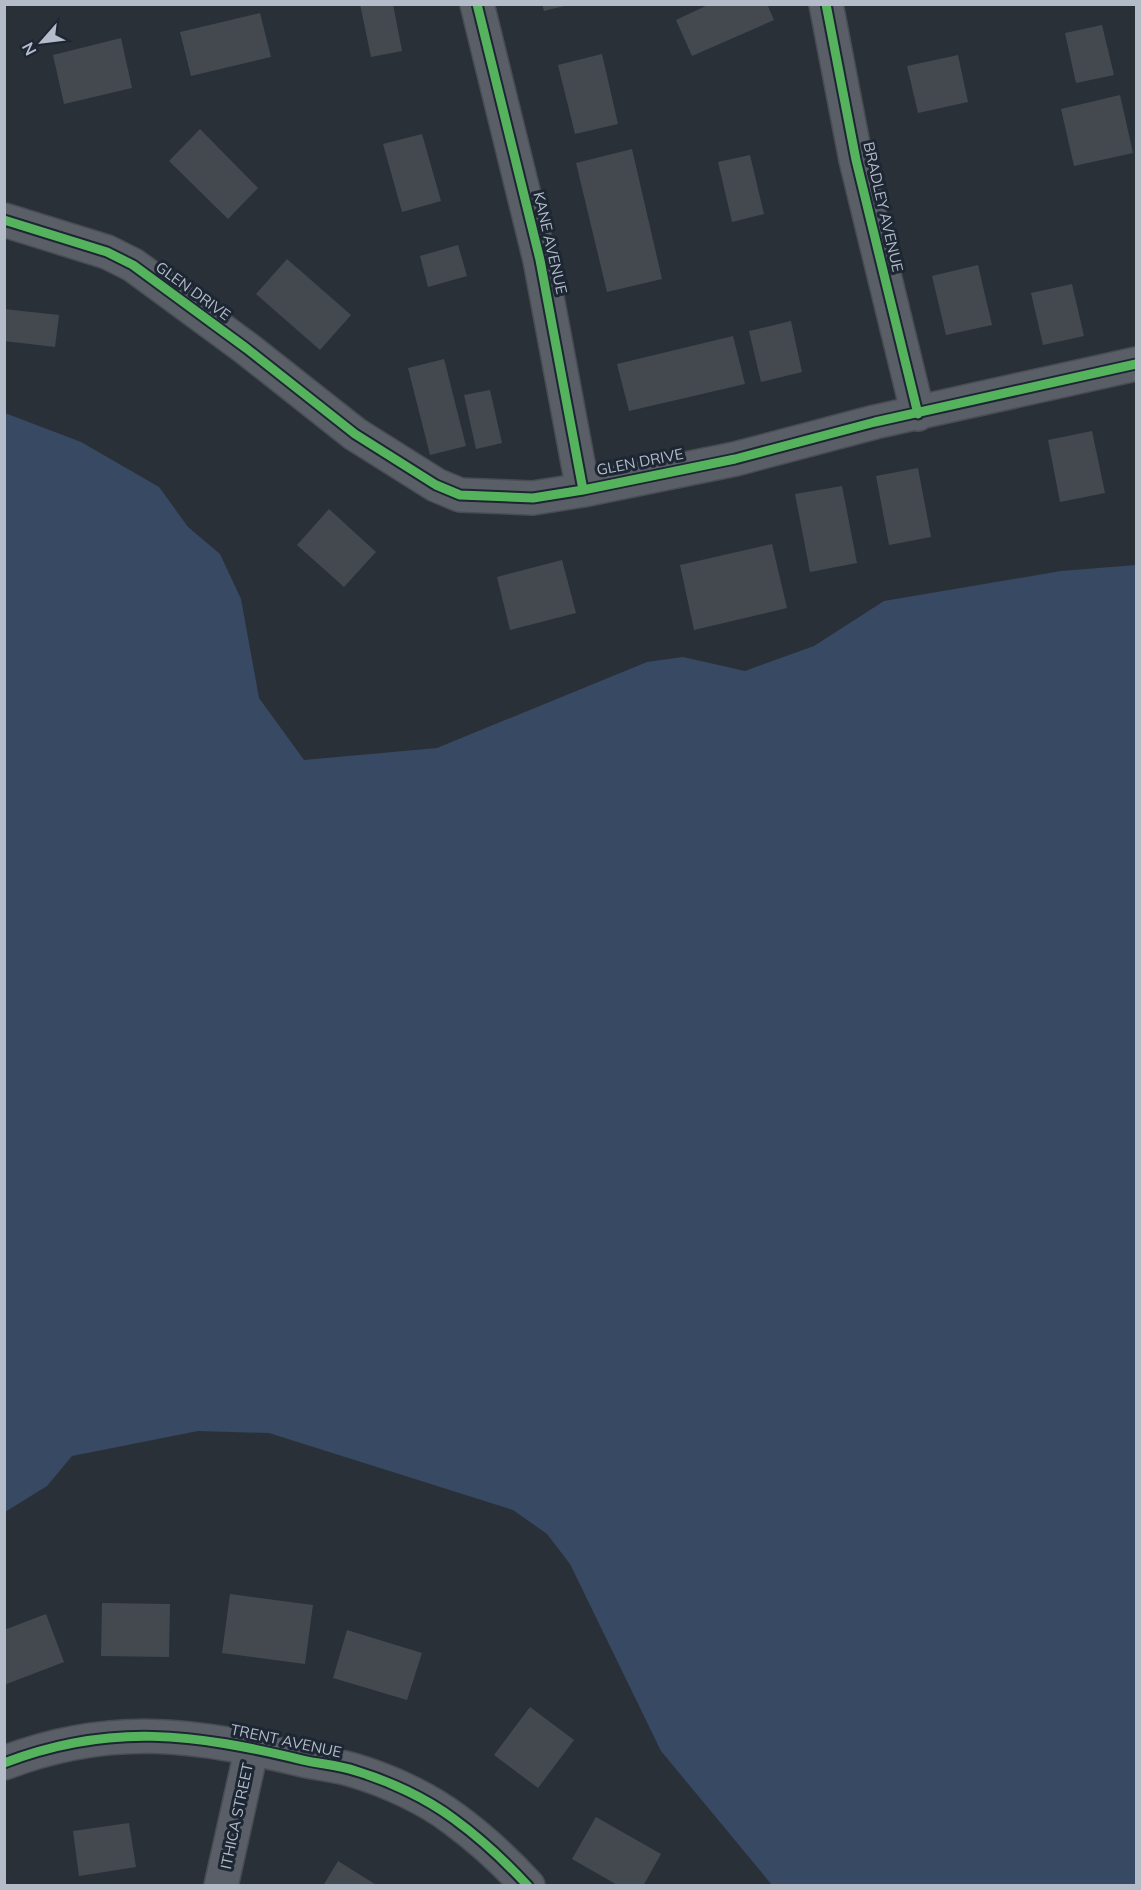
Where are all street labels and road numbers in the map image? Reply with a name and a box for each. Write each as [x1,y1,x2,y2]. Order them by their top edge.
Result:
street label: BRADLEY AVENUE [859,140,908,274]
street label: KANE AVENUE [529,190,572,296]
street label: GLEN DRIVE [152,257,235,324]
street label: GLEN DRIVE [595,444,685,479]
street label: TRENT AVENUE [229,1719,343,1762]
street label: ITHICA STREET [216,1761,257,1871]

